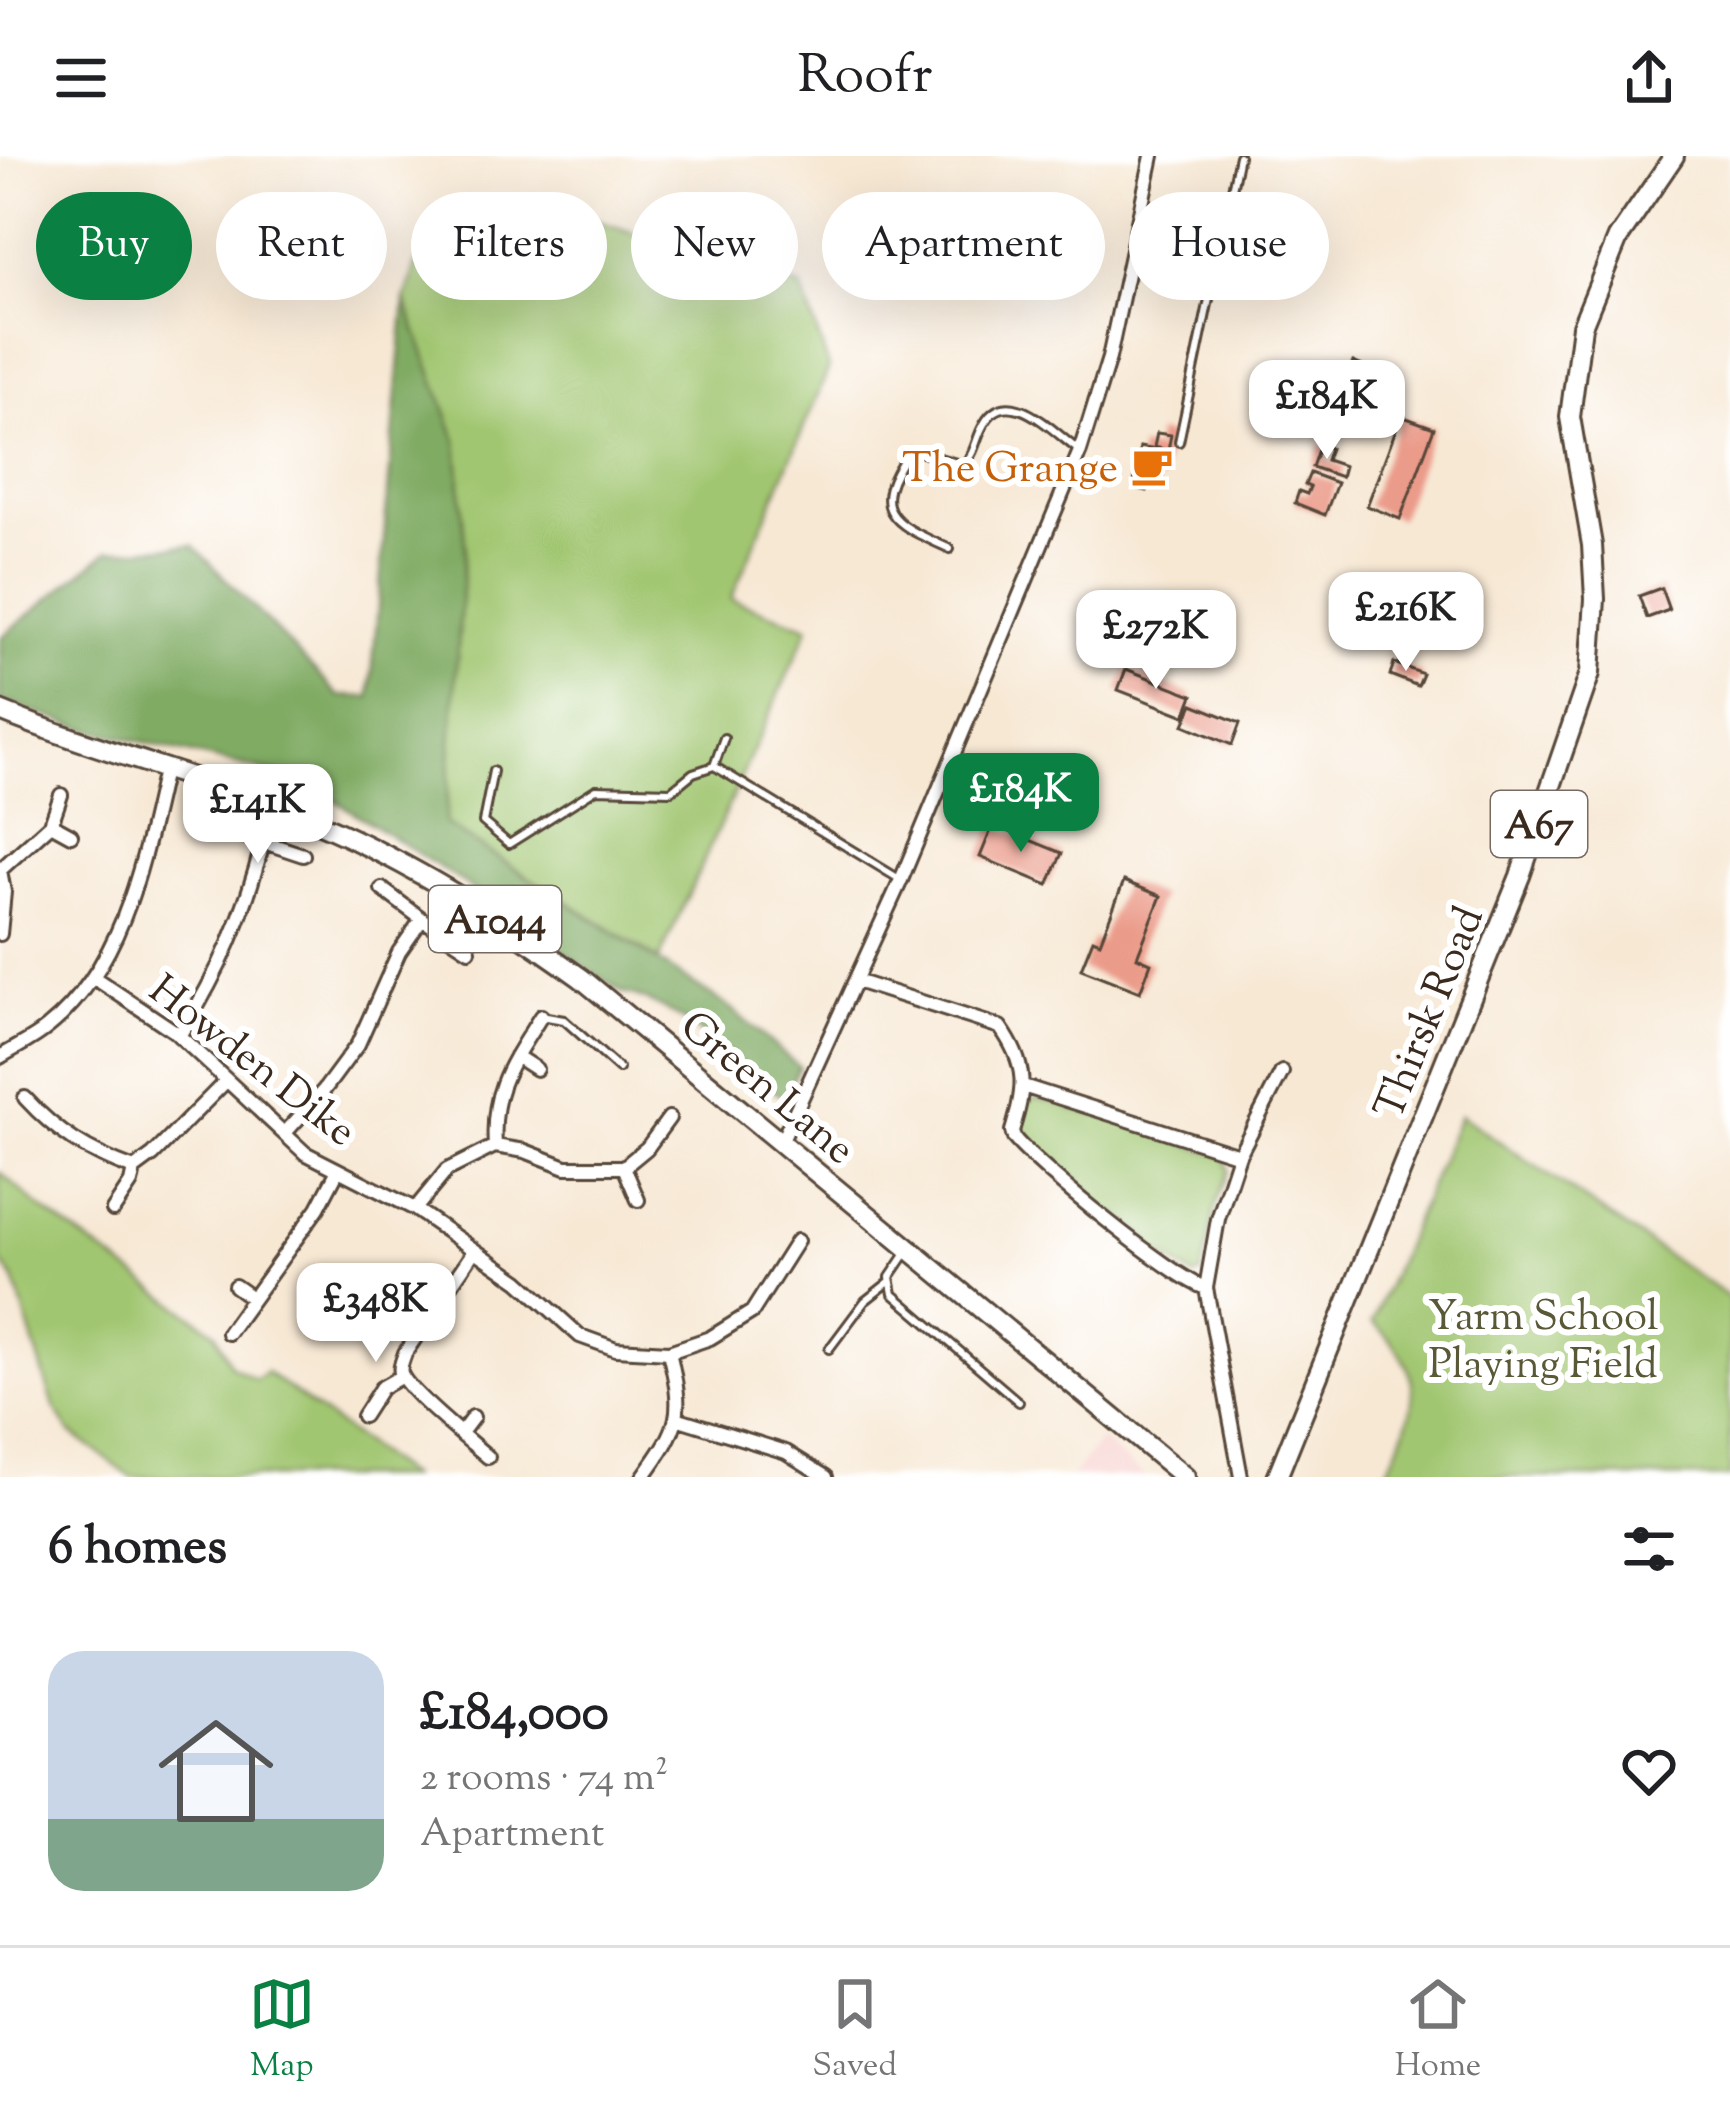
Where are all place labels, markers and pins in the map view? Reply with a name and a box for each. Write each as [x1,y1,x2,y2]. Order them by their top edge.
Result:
pin: £184K [1243,360,1411,462]
place label: The Grange [902,441,1118,501]
cafe icon: The Grange [1129,443,1175,489]
pin: £216K [1322,572,1490,674]
pin: £272K [1072,590,1240,692]
pin: £184K [937,753,1105,855]
pin: £141K [174,764,342,866]
pin: £348K [292,1263,460,1365]

